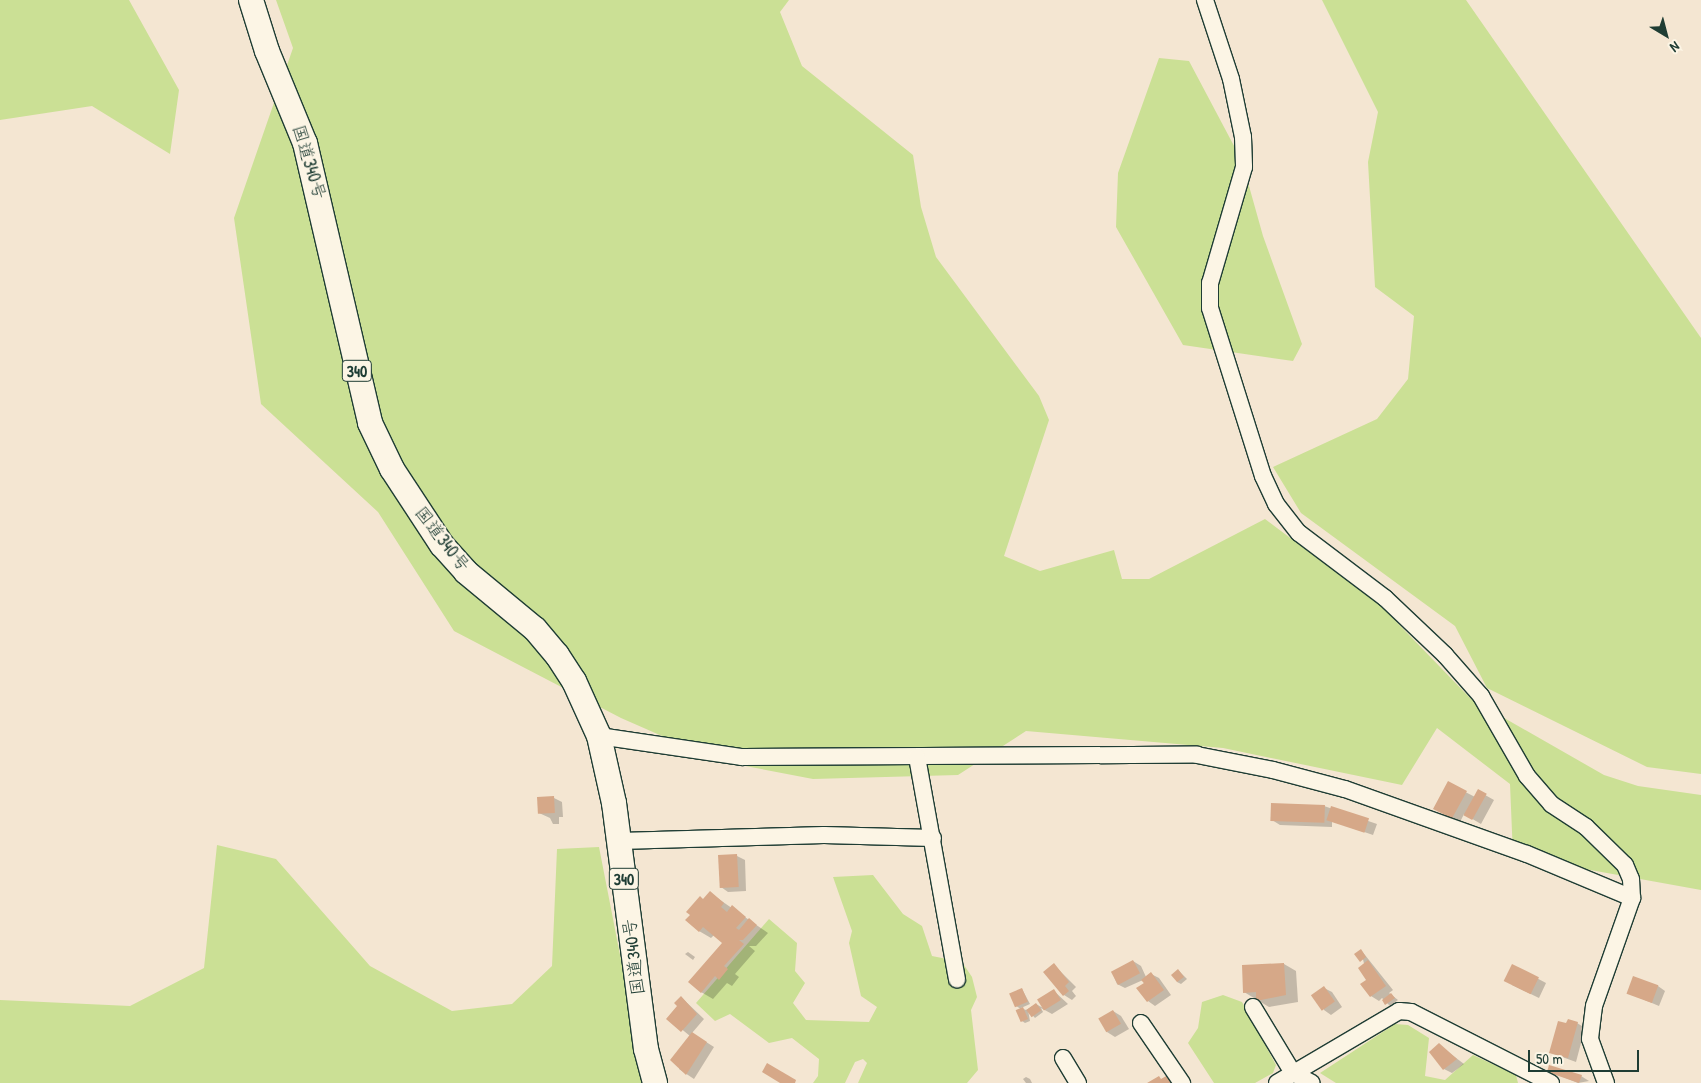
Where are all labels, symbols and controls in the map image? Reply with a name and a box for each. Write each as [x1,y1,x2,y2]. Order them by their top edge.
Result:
north arrow [1641,10,1691,60]
text: N [1667,38,1684,57]
street label: 国道340号 [287,122,331,202]
road number: 340 [341,358,373,384]
street label: 国道340号 [410,502,474,576]
road number: 340 [608,866,640,892]
street label: 国道340号 [619,918,649,996]
scale bar [1531,1040,1642,1072]
text: 50 m [1536,1048,1563,1069]

